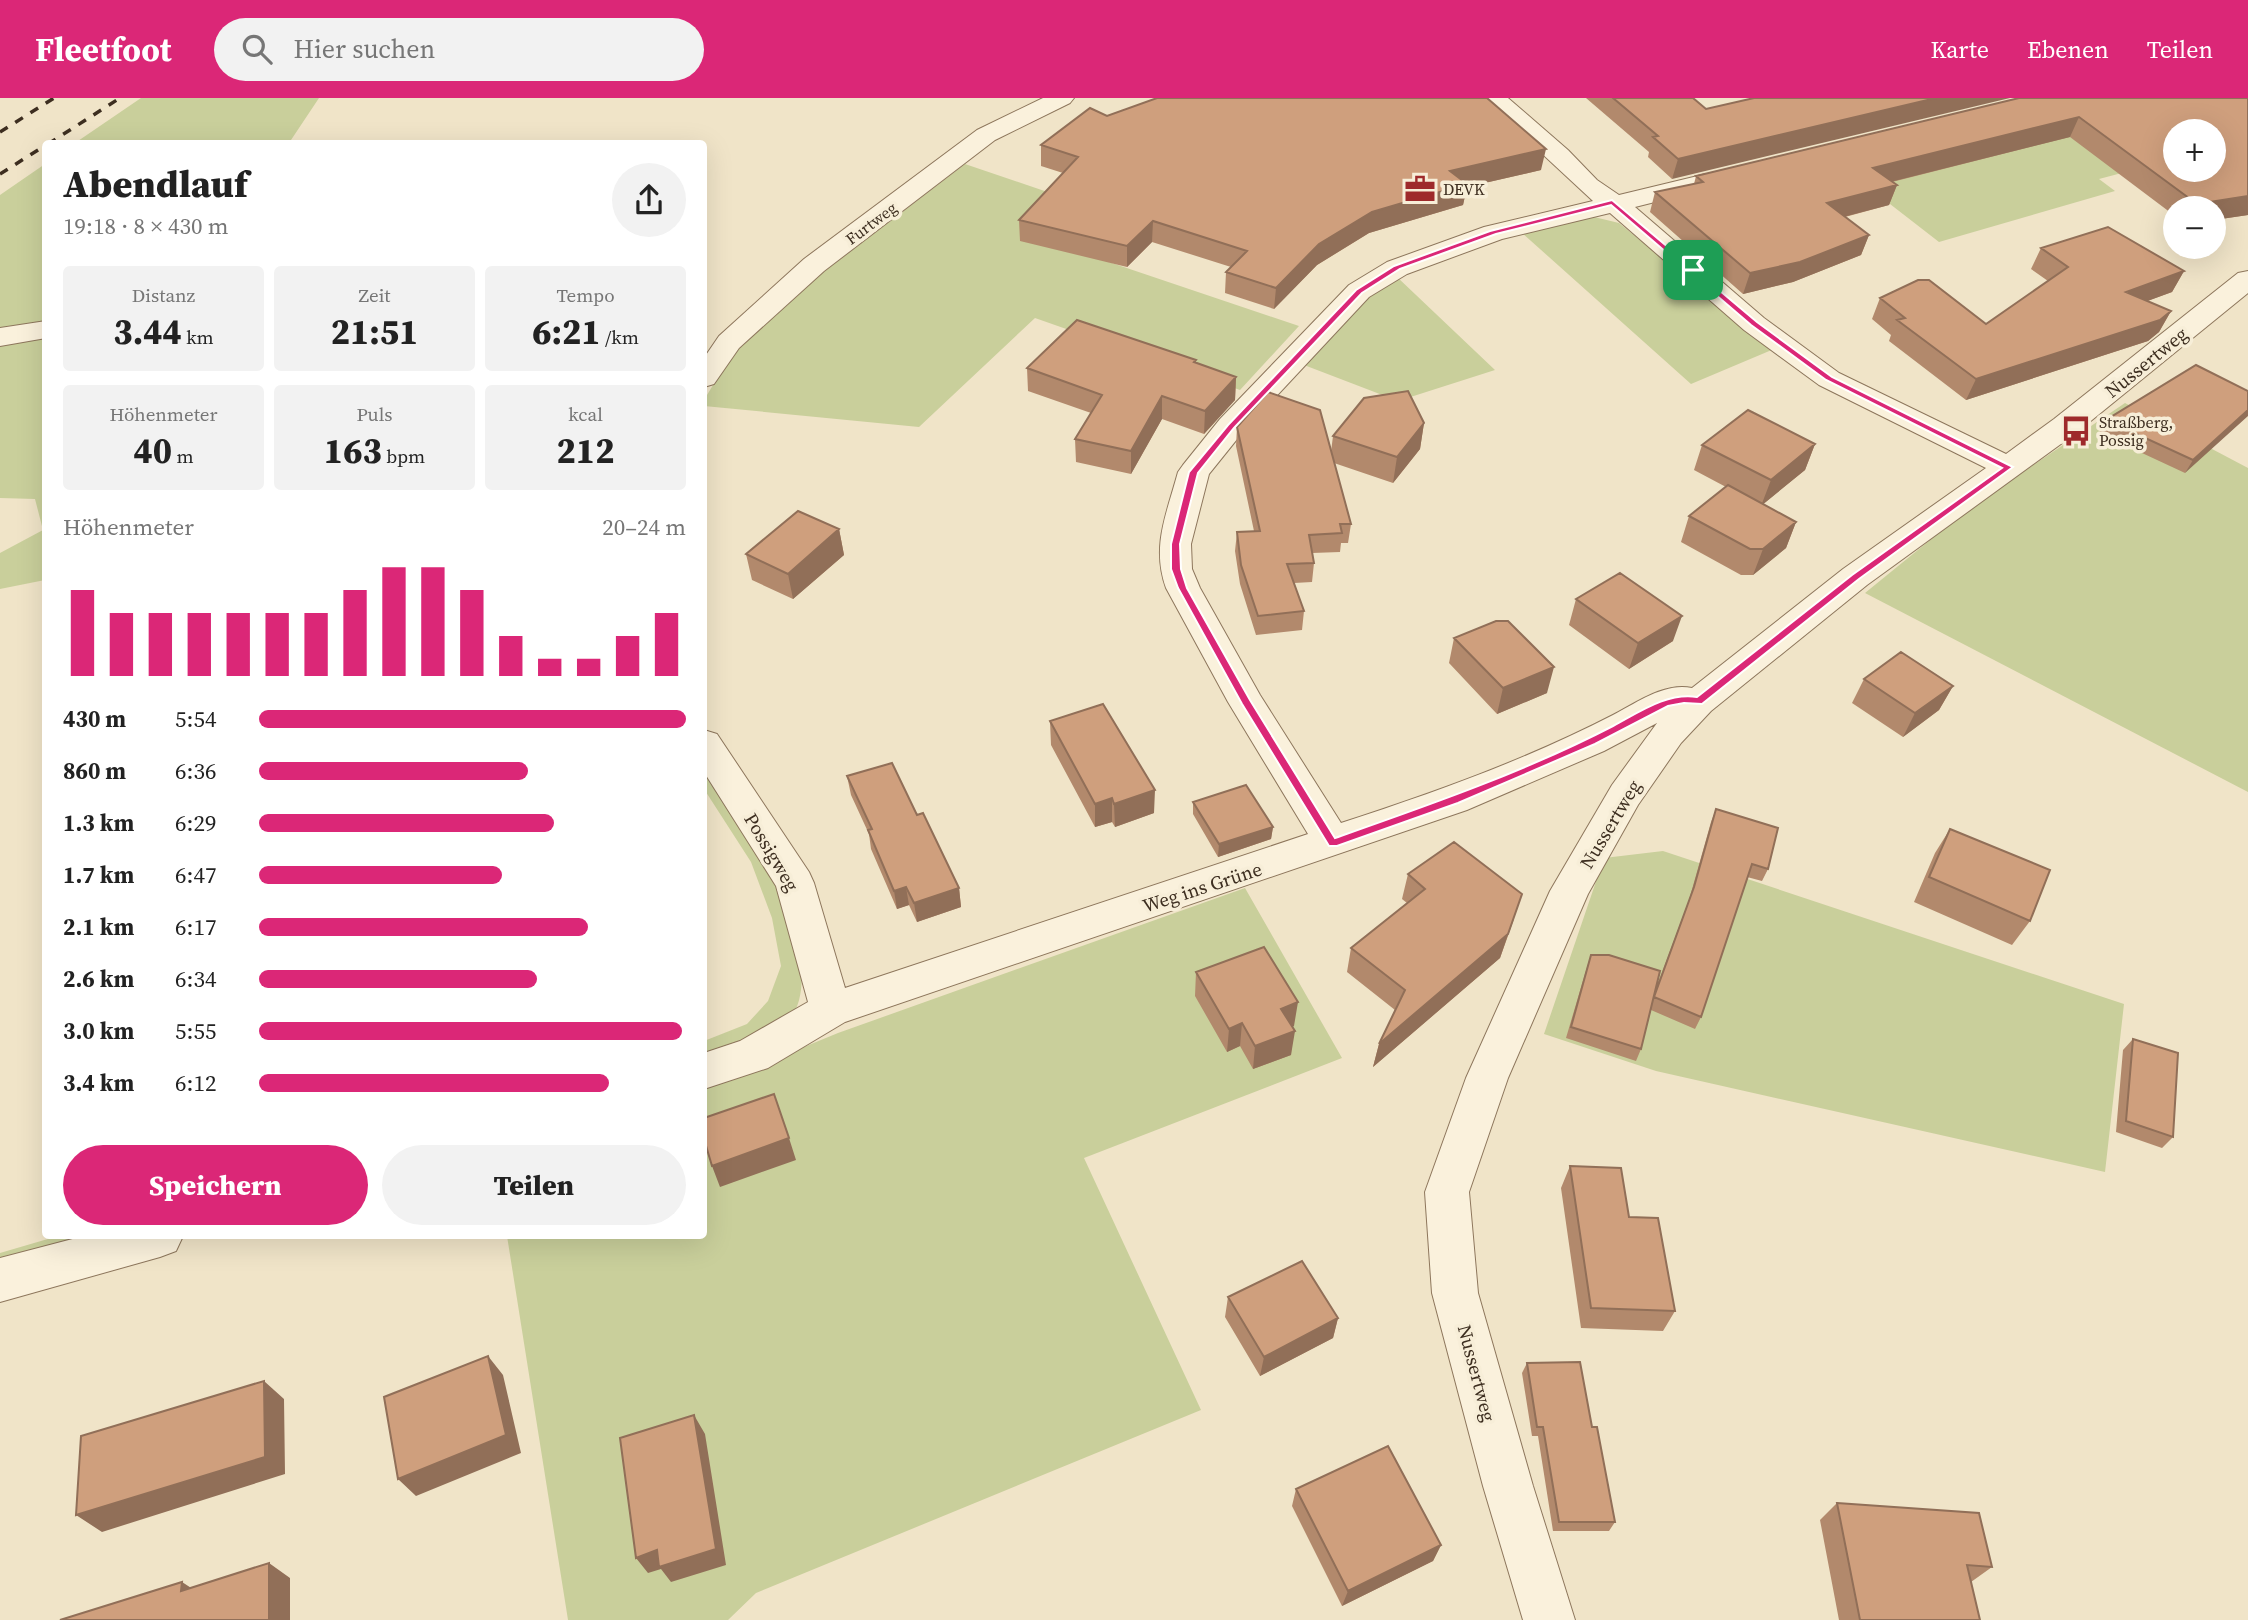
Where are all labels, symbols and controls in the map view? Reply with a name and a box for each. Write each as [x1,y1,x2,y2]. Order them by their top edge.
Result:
search box [214,18,704,81]
text: Fleetfoot [35,27,172,72]
icon: search [238,30,276,68]
text: Hier suchen [294,31,435,67]
text: Karte [1930,33,1989,66]
text: Ebenen [2027,33,2109,66]
text: Teilen [2147,33,2213,66]
map controls [2163,119,2226,259]
button: + [2163,119,2226,182]
text: Abendlauf [63,158,248,210]
button: share [612,163,686,237]
office icon: DEVK [1403,172,1437,206]
place label: DEVK [1443,178,1485,200]
street label: Furtweg [841,196,901,250]
button: − [2163,196,2226,259]
text: 19:18 · 8 × 430 m [63,210,229,242]
pin [1663,240,1723,300]
icon: arrive [1674,251,1712,289]
text: Distanz [132,282,195,308]
text: Zeit [359,282,391,308]
text: Tempo [556,282,615,308]
text: 3.44 [113,308,182,356]
text: 21:51 [331,308,418,356]
text: 6:21 [532,308,601,356]
street label: Nussertweg [2099,321,2193,403]
text: km [182,324,214,350]
text: /km [601,324,639,350]
text: Höhenmeter [109,401,218,427]
text: Puls [356,401,393,427]
text: kcal [568,401,603,427]
place label: Straßberg, Possig [2099,411,2173,451]
bus stop icon: Straßberg, Possig [2059,414,2093,448]
text: 40 [133,427,172,475]
text: 163 [324,427,382,475]
text: 212 [557,427,614,475]
text: m [172,443,194,469]
text: bpm [382,443,425,469]
text: Höhenmeter [63,511,194,543]
text: 20–24 m [602,511,686,543]
text: 430 m [63,703,126,735]
text: 5:54 [175,703,216,735]
text: 860 m [63,755,126,787]
text: 6:36 [175,755,216,787]
street label: Nussertweg [1573,775,1647,873]
text: 1.3 km [63,807,134,839]
text: 6:29 [175,807,216,839]
street label: Possigweg [738,808,806,896]
street label: Weg ins Grüne [1139,855,1265,919]
text: 1.7 km [63,859,134,891]
text: 6:47 [175,859,216,891]
text: 2.1 km [63,911,134,943]
text: 6:17 [175,911,216,943]
text: 2.6 km [63,963,134,995]
text: 6:34 [175,963,216,995]
text: 3.0 km [63,1015,134,1047]
text: 5:55 [175,1015,216,1047]
text: 3.4 km [63,1067,134,1099]
text: 6:12 [175,1067,216,1099]
button: Speichern [63,1145,368,1225]
button: Teilen [382,1145,686,1225]
street label: Nussertweg [1452,1322,1502,1424]

